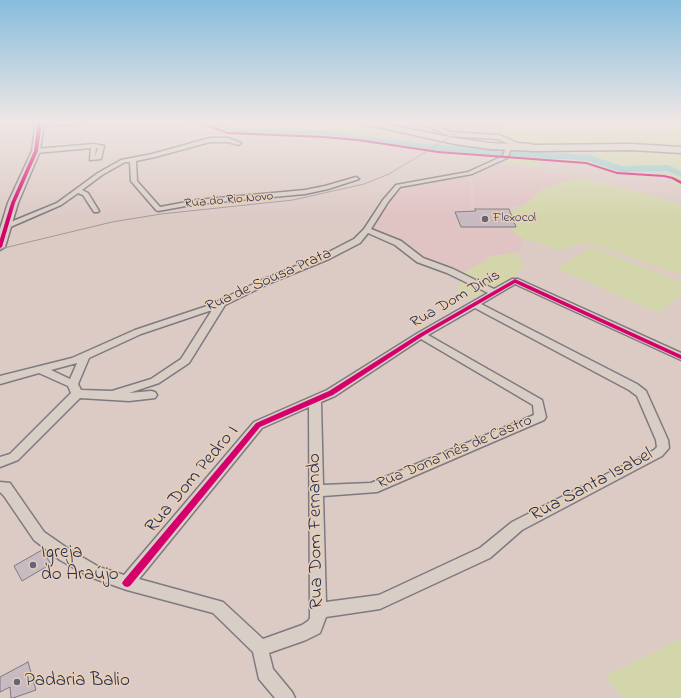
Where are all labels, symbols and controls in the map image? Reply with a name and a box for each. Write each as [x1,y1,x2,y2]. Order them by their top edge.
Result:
street label: Rua do Rio Novo [184,189,274,213]
place label: Flexocol [493,211,536,227]
marker: Flexocol [480,214,490,224]
street label: Rua de Sousa Prata [203,245,335,317]
street label: Rua Dom Dinis [408,267,504,333]
street label: Rua Dona Inês de Castro [375,412,535,494]
street label: Rua Dom Pedro I [141,421,245,539]
street label: Rua Santa Isabel [527,444,657,528]
street label: Rua Dom Fernando [304,453,330,609]
place label: Igreja do Araújo [41,543,119,587]
marker: Igreja do Araújo [28,560,38,570]
place label: Padaria Balio [25,671,130,693]
marker: Padaria Balio [12,677,22,687]

